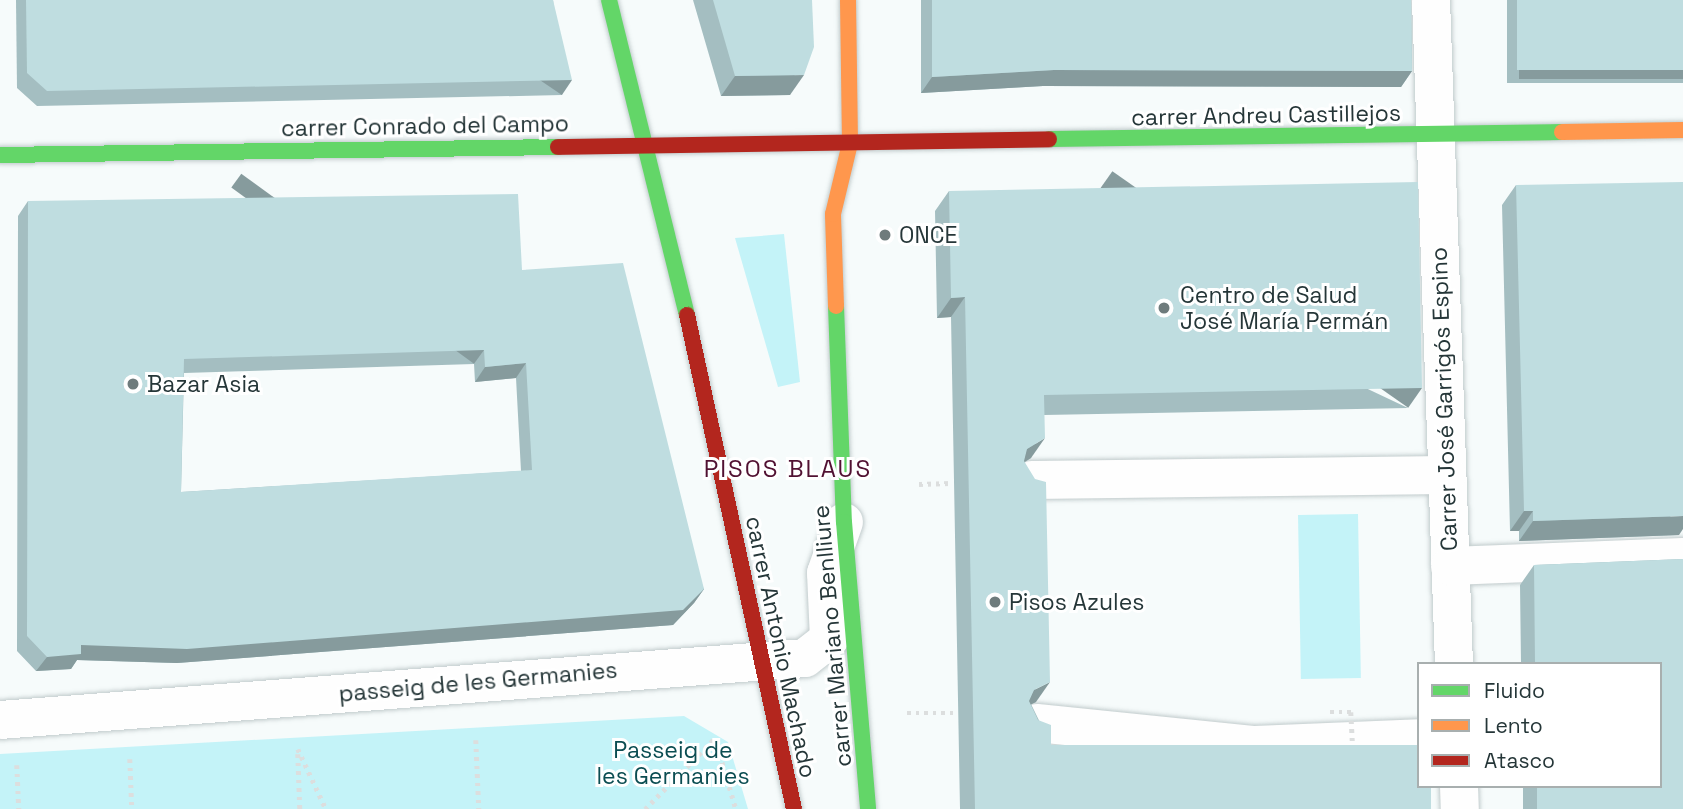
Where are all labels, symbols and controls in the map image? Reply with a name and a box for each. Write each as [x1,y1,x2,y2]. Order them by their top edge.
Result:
street label: carrer Andreu Castillejos [1131,99,1401,131]
street label: carrer Conrado del Campo [281,110,569,142]
place label: ONCE [899,221,957,249]
marker: ONCE [877,227,893,243]
street label: Carrer José Garrigós Espino [1425,246,1463,552]
place label: Centro de Salud José María Permán [1180,281,1388,335]
marker: Centro de Salud José María Permán [1154,298,1174,318]
place label: Bazar Asia [147,370,261,398]
marker: Bazar Asia [125,376,141,392]
district label: PISOS BLAUS [705,455,871,483]
street label: carrer Mariano Benlliure [807,504,857,768]
street label: carrer Antonio Machado [740,513,822,781]
place label: Pisos Azules [1009,588,1145,616]
marker: Pisos Azules [987,594,1003,610]
street label: passeig de les Germanies [337,656,619,708]
legend [1417,662,1662,788]
text: Fluido [1484,677,1545,704]
text: Lento [1484,712,1543,739]
park label: Passeig de les Germanies [596,736,750,790]
text: Atasco [1484,747,1555,774]

